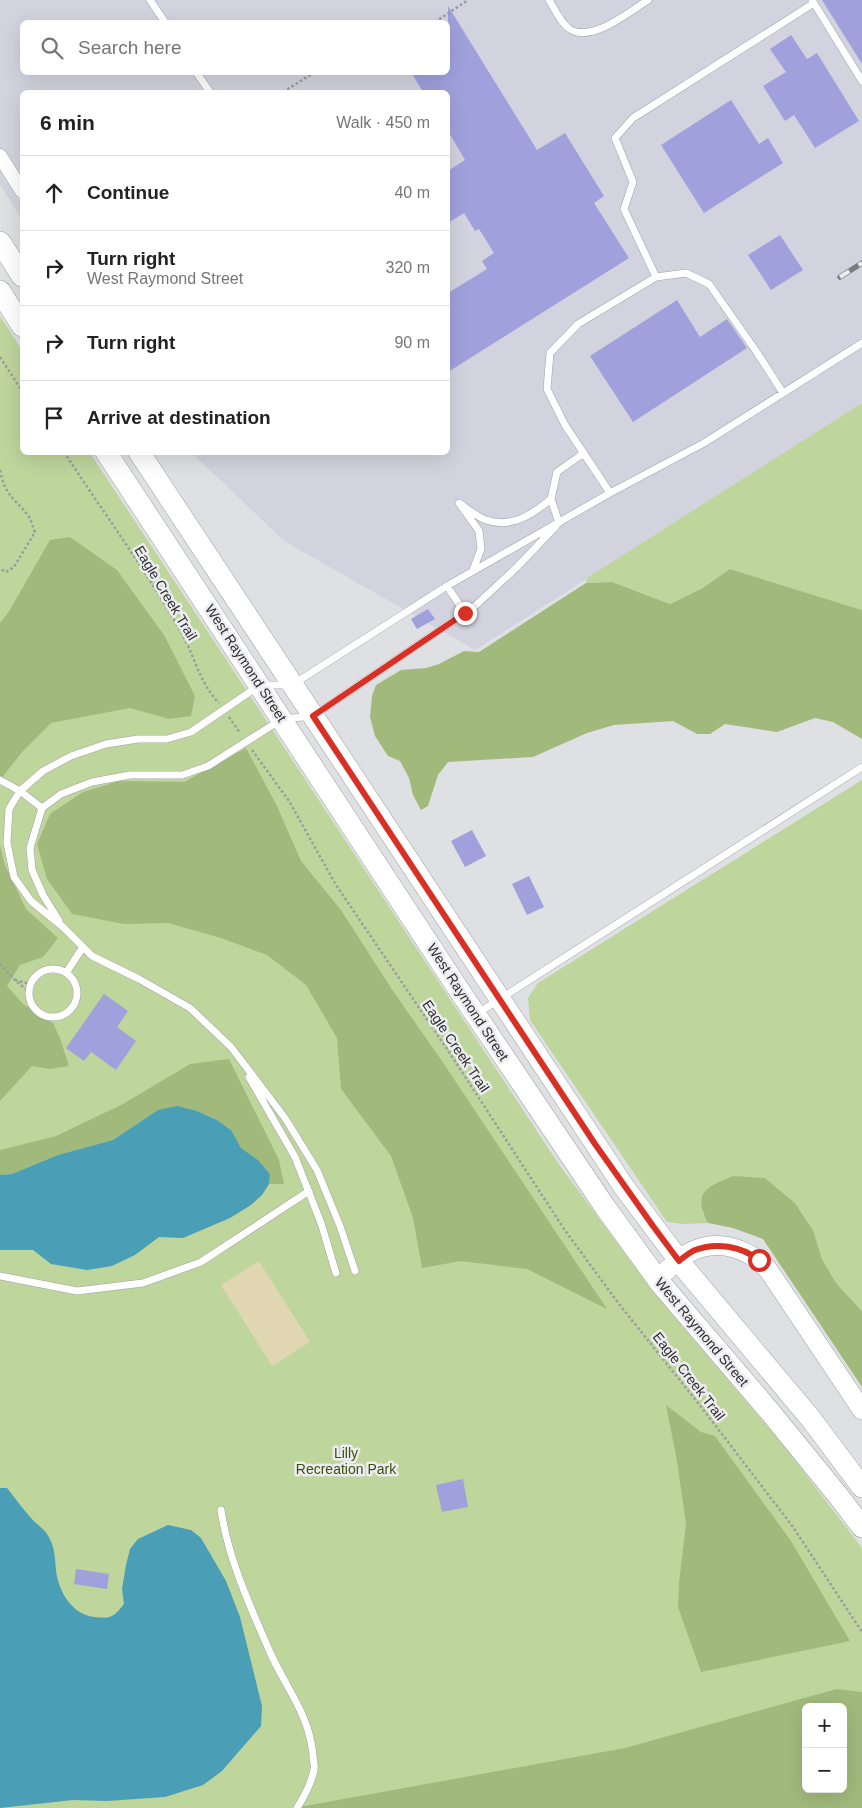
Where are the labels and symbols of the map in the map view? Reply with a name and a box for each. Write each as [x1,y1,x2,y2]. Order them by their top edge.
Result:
street label: Eagle Creek Trail [131,543,201,643]
street label: West Raymond Street [202,601,290,725]
route end [454,602,477,625]
street label: West Raymond Street [424,940,512,1064]
street label: Eagle Creek Trail [419,997,493,1095]
route start [748,1249,771,1272]
street label: West Raymond Street [652,1275,752,1390]
street label: Eagle Creek Trail [650,1329,728,1423]
park label: Lilly Recreation Park [296,1445,397,1477]

